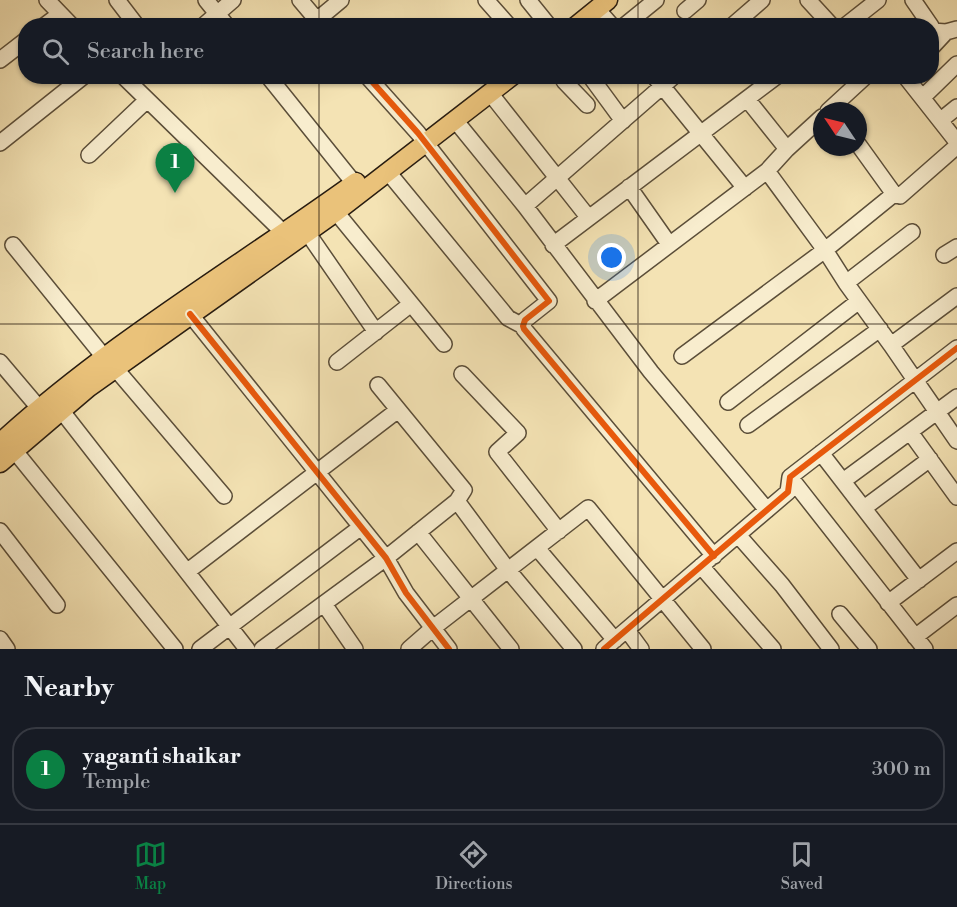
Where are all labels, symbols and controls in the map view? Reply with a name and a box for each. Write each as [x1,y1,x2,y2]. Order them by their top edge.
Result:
search box [18,18,939,84]
icon: search [39,35,72,68]
text: Search here [87,38,204,65]
north arrow [813,102,867,156]
pin: 1 [156,144,195,193]
your location [597,243,626,272]
text: Nearby [24,672,114,704]
text: yaganti shaikar [83,743,241,770]
text: 1 [41,757,50,782]
text: 300 m [872,757,931,782]
text: Temple [83,770,150,795]
tab: Map [134,838,167,894]
tab: Directions [435,838,513,894]
tab: Saved [781,838,823,894]

